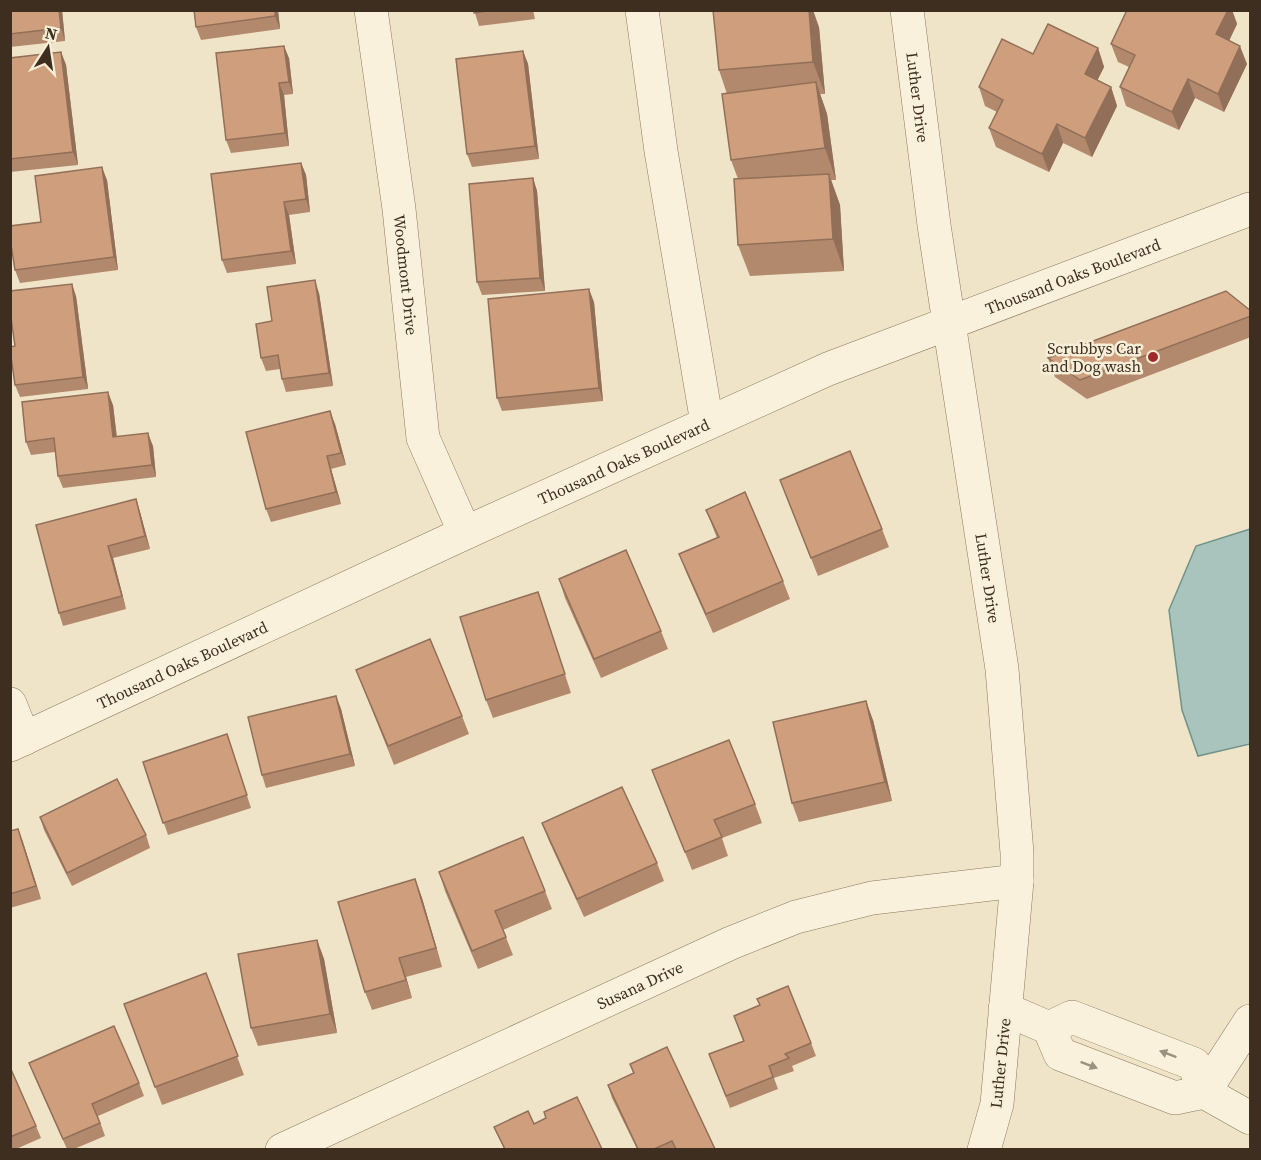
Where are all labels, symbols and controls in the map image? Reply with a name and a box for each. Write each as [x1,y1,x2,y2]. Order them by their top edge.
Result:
north arrow [18,18,78,78]
text: N [43,21,59,45]
street label: Luther Drive [901,51,935,144]
street label: Woodmont Drive [389,213,423,336]
street label: Thousand Oaks Boulevard [982,233,1164,319]
place label: Scrubbys Car and Dog wash [1042,337,1141,377]
marker: Scrubbys Car and Dog wash [1146,350,1160,364]
street label: Thousand Oaks Boulevard [534,413,713,510]
street label: Luther Drive [970,532,1006,625]
street label: Thousand Oaks Boulevard [93,616,271,714]
street label: Susana Drive [593,956,686,1014]
street label: Luther Drive [984,1017,1016,1109]
one-way arrow [1158,1048,1176,1058]
one-way arrow [1080,1061,1098,1070]

